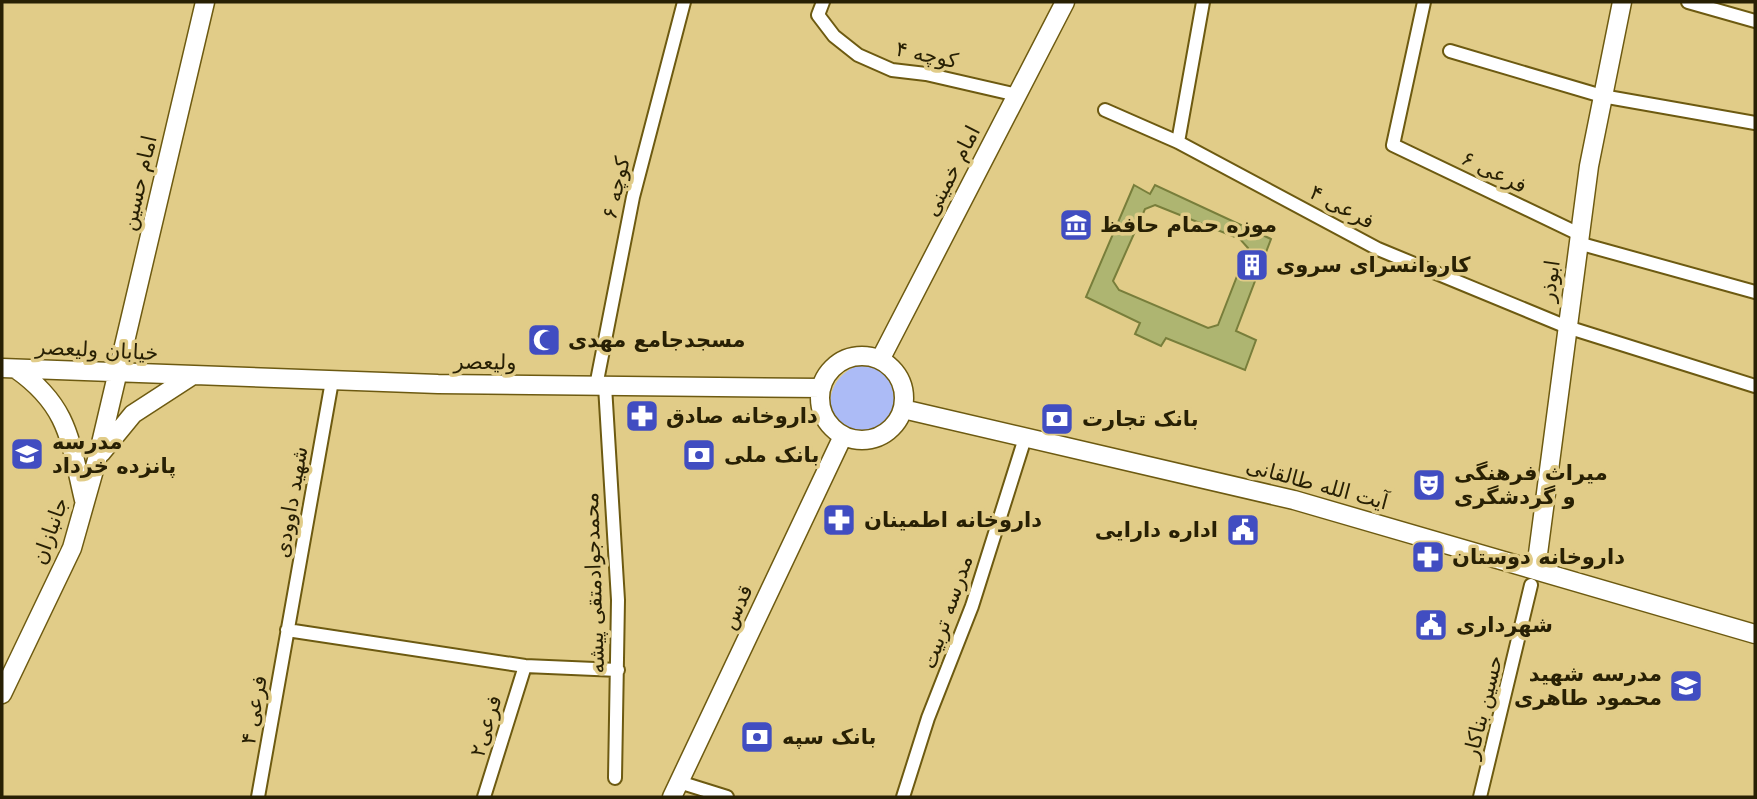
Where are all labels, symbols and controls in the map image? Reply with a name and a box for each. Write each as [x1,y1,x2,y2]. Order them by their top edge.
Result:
street label: کوچه ۴ [894,37,960,73]
street label: امام خمینی [919,122,985,220]
street label: امام حسین [116,133,162,233]
street label: فرعی ۶ [1457,146,1531,198]
street label: ۶ کوچه [597,155,635,221]
street label: فرعی ۴ [1306,180,1378,234]
museum icon: موزه حمام حافظ [1057,206,1095,244]
place label: موزه حمام حافظ [1100,213,1277,237]
building icon: کاروانسرای سروی [1233,246,1271,284]
place label: کاروانسرای سروی [1276,253,1471,277]
street label: ابوذر [1535,259,1565,304]
mosque icon: مسجدجامع مهدی [525,321,563,359]
place label: مسجدجامع مهدی [568,328,746,352]
street label: خیابان ولیعصر [34,335,159,365]
street label: ولیعصر [452,349,517,375]
pharmacy icon: داروخانه صادق [623,397,661,435]
bank icon: بانک تجارت [1038,400,1076,438]
place label: داروخانه صادق [666,404,818,428]
place label: بانک تجارت [1082,407,1199,431]
place label: مدرسه پانزده خرداد [52,430,176,478]
school or university icon: مدرسه پانزده خرداد [8,435,46,473]
bank icon: بانک ملی [680,436,718,474]
place label: بانک ملی [724,443,819,467]
street label: شهید داوودی [269,444,313,560]
street label: آیت الله طالقانی [1243,453,1392,515]
place label: میراث فرهنگی و گردشگری [1454,460,1608,509]
theatre icon: میراث فرهنگی و گردشگری [1410,466,1448,504]
street label: محمدجوادمتقی پیشه [579,492,609,674]
street label: جانبازان [27,494,73,568]
pharmacy icon: داروخانه اطمینان [820,501,858,539]
place label: داروخانه اطمینان [864,508,1042,532]
public building icon: اداره دارایی [1224,511,1262,549]
place label: اداره دارایی [1095,518,1218,542]
pharmacy icon: داروخانه دوستان [1409,538,1447,576]
place label: داروخانه دوستان [1452,545,1625,569]
street label: مدرسه تربیت [916,552,978,672]
street label: قدس [716,581,758,633]
public building icon: شهرداری [1412,606,1450,644]
place label: شهرداری [1456,613,1553,637]
street label: حسین بناکار [1458,653,1507,762]
place label: مدرسه شهید محمود طاهری [1514,662,1662,710]
school or university icon: مدرسه شهید محمود طاهری [1667,667,1705,705]
street label: فرعی ۴ [236,674,272,746]
street label: فرعی۲ [465,692,507,760]
bank icon: بانک سپه [738,718,776,756]
place label: بانک سپه [782,725,876,749]

